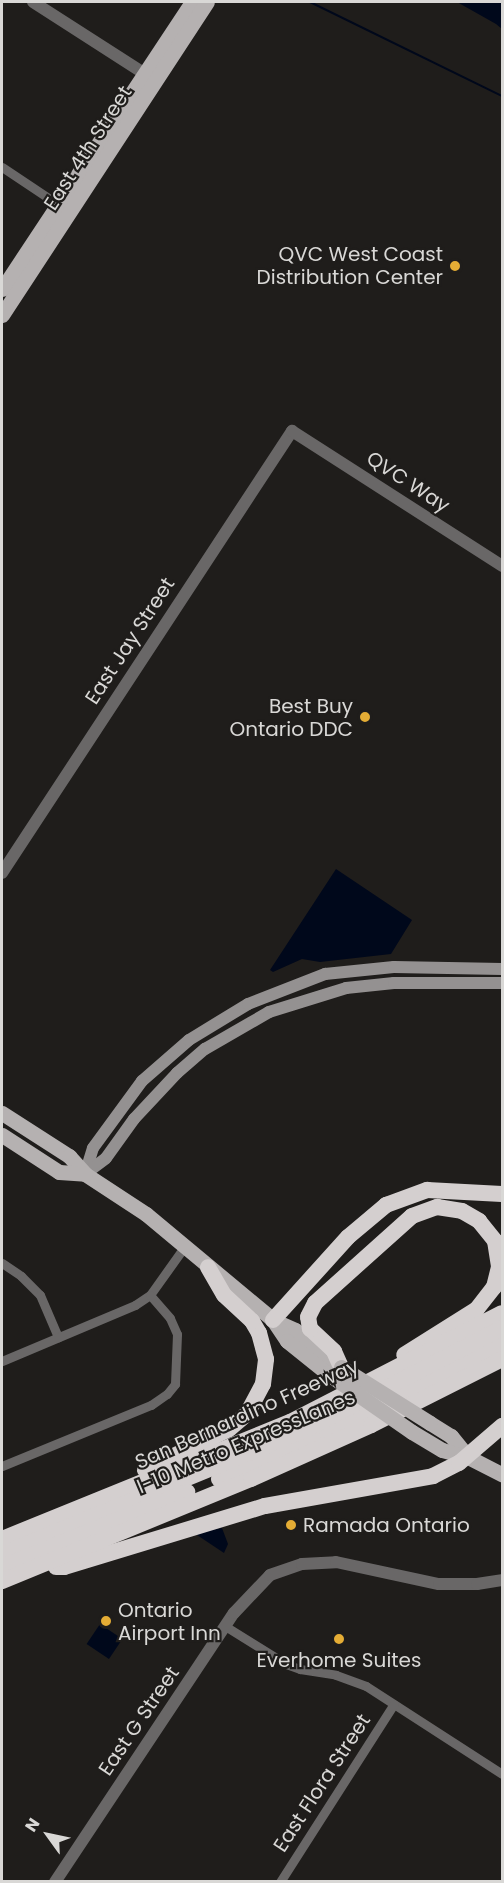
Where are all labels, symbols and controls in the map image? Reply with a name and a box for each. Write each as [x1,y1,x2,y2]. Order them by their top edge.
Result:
street label: East 4th Street [39,81,137,215]
place label: QVC West Coast Distribution Center [257,243,443,290]
marker: QVC West Coast Distribution Center [448,259,462,273]
street label: QVC Way [362,446,454,518]
street label: East Jay Street [80,573,180,709]
place label: Best Buy Ontario DDC [229,694,353,741]
marker: Best Buy Ontario DDC [358,710,372,724]
street label: San Bernardino Freeway [131,1354,363,1474]
street label: I-10 Metro ExpressLanes [133,1385,359,1499]
place label: Ramada Ontario [303,1513,470,1537]
marker: Ramada Ontario [284,1518,298,1532]
place label: Ontario Airport Inn [118,1598,221,1645]
marker: Ontario Airport Inn [99,1614,113,1628]
marker: Everhome Suites [332,1632,346,1646]
place label: Everhome Suites [257,1648,421,1672]
street label: East G Street [94,1662,184,1780]
street label: East Flora Street [268,1710,376,1856]
north arrow [18,1805,78,1865]
text: N [20,1814,45,1836]

